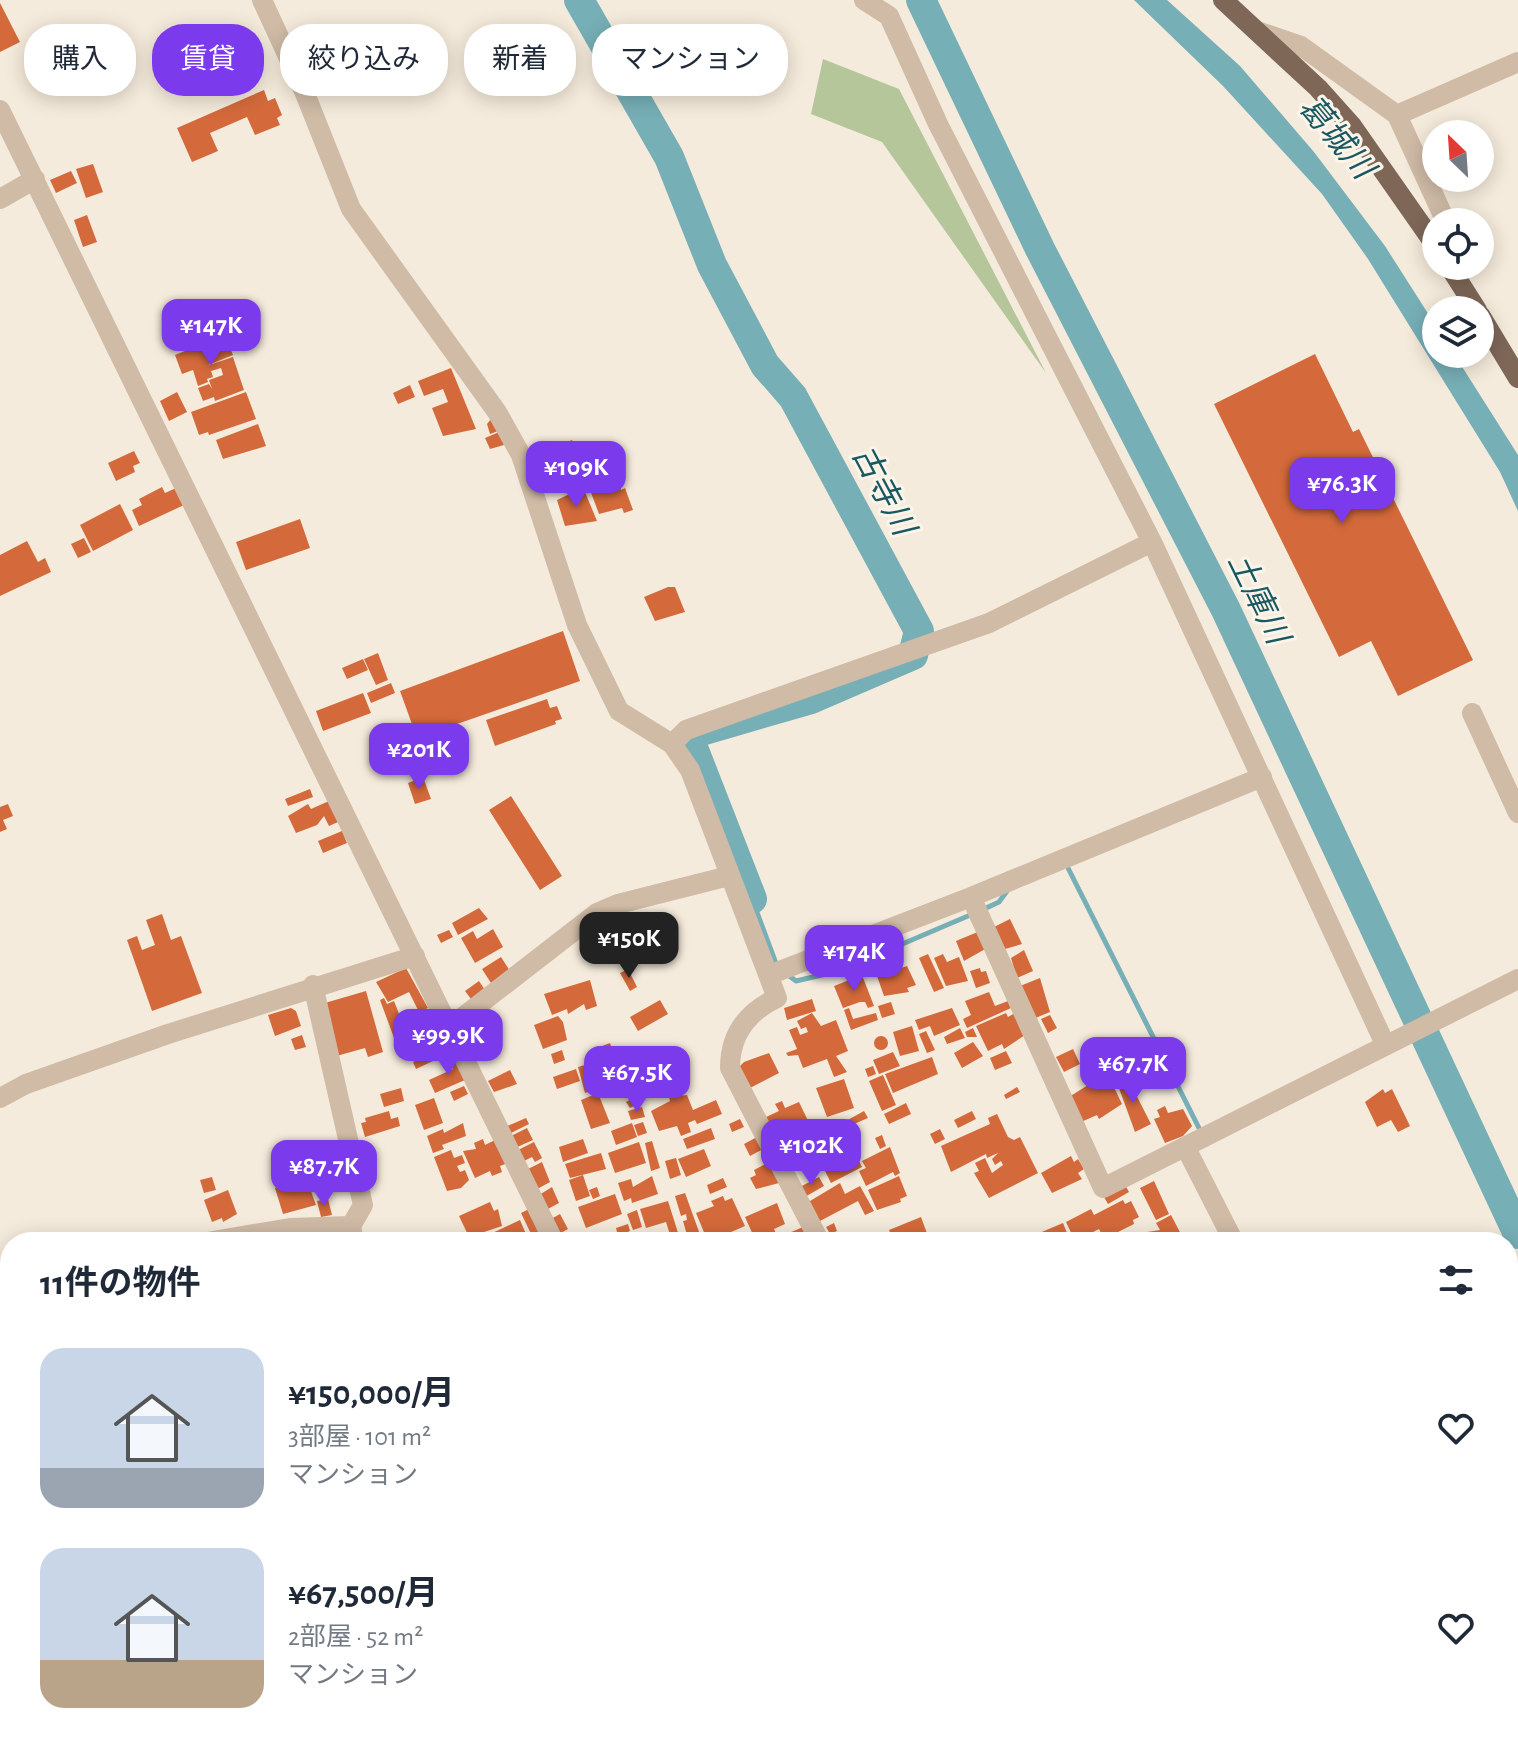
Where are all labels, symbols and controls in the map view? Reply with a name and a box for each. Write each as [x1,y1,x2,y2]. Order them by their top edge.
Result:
chip: 購入 [24,24,136,96]
chip: 賃貸 [152,24,264,96]
chip: 絞り込み [280,24,448,96]
chip: 新着 [464,24,576,96]
chip: マンション [592,24,788,96]
water label: 葛城川 [1293,90,1382,187]
north arrow [1422,120,1494,192]
map controls [1422,120,1494,368]
button: locate [1422,208,1494,280]
button: layers [1422,296,1494,368]
pin: ¥147K [155,299,267,367]
text: ¥147K [180,312,242,338]
water label: 古寺川 [846,440,922,543]
pin: ¥109K [520,441,632,509]
text: ¥109K [544,454,608,480]
pin: ¥76.3K [1277,457,1407,525]
text: ¥76.3K [1307,470,1377,496]
water label: 土庫川 [1223,548,1296,651]
pin: ¥201K [363,723,475,791]
text: ¥201K [387,736,451,762]
pin: ¥150K [573,912,685,980]
text: ¥150K [598,925,661,951]
pin: ¥174K [798,925,910,993]
text: ¥174K [823,938,885,964]
pin: ¥99.9K [383,1009,513,1077]
text: ¥99.9K [412,1022,484,1048]
pin: ¥67.7K [1068,1037,1198,1105]
pin: ¥67.5K [572,1046,702,1114]
text: ¥67.7K [1098,1050,1168,1076]
text: ¥67.5K [602,1059,672,1085]
pin: ¥102K [755,1119,867,1187]
text: ¥102K [779,1132,843,1158]
pin: ¥87.7K [259,1140,389,1208]
text: ¥87.7K [289,1153,359,1179]
icon: filters [1434,1258,1478,1302]
text: 11件の物件 [40,1267,200,1301]
text: ¥150,000/月 [288,1377,455,1411]
icon: home [104,1380,200,1476]
icon: heart [1434,1406,1478,1450]
text: 3部屋 · 101 m² [288,1424,431,1450]
text: マンション [288,1462,418,1488]
text: ¥67,500/月 [288,1577,439,1611]
icon: home [104,1580,200,1676]
icon: heart [1434,1606,1478,1650]
text: 2部屋 · 52 m² [288,1624,423,1650]
text: マンション [288,1662,418,1688]

